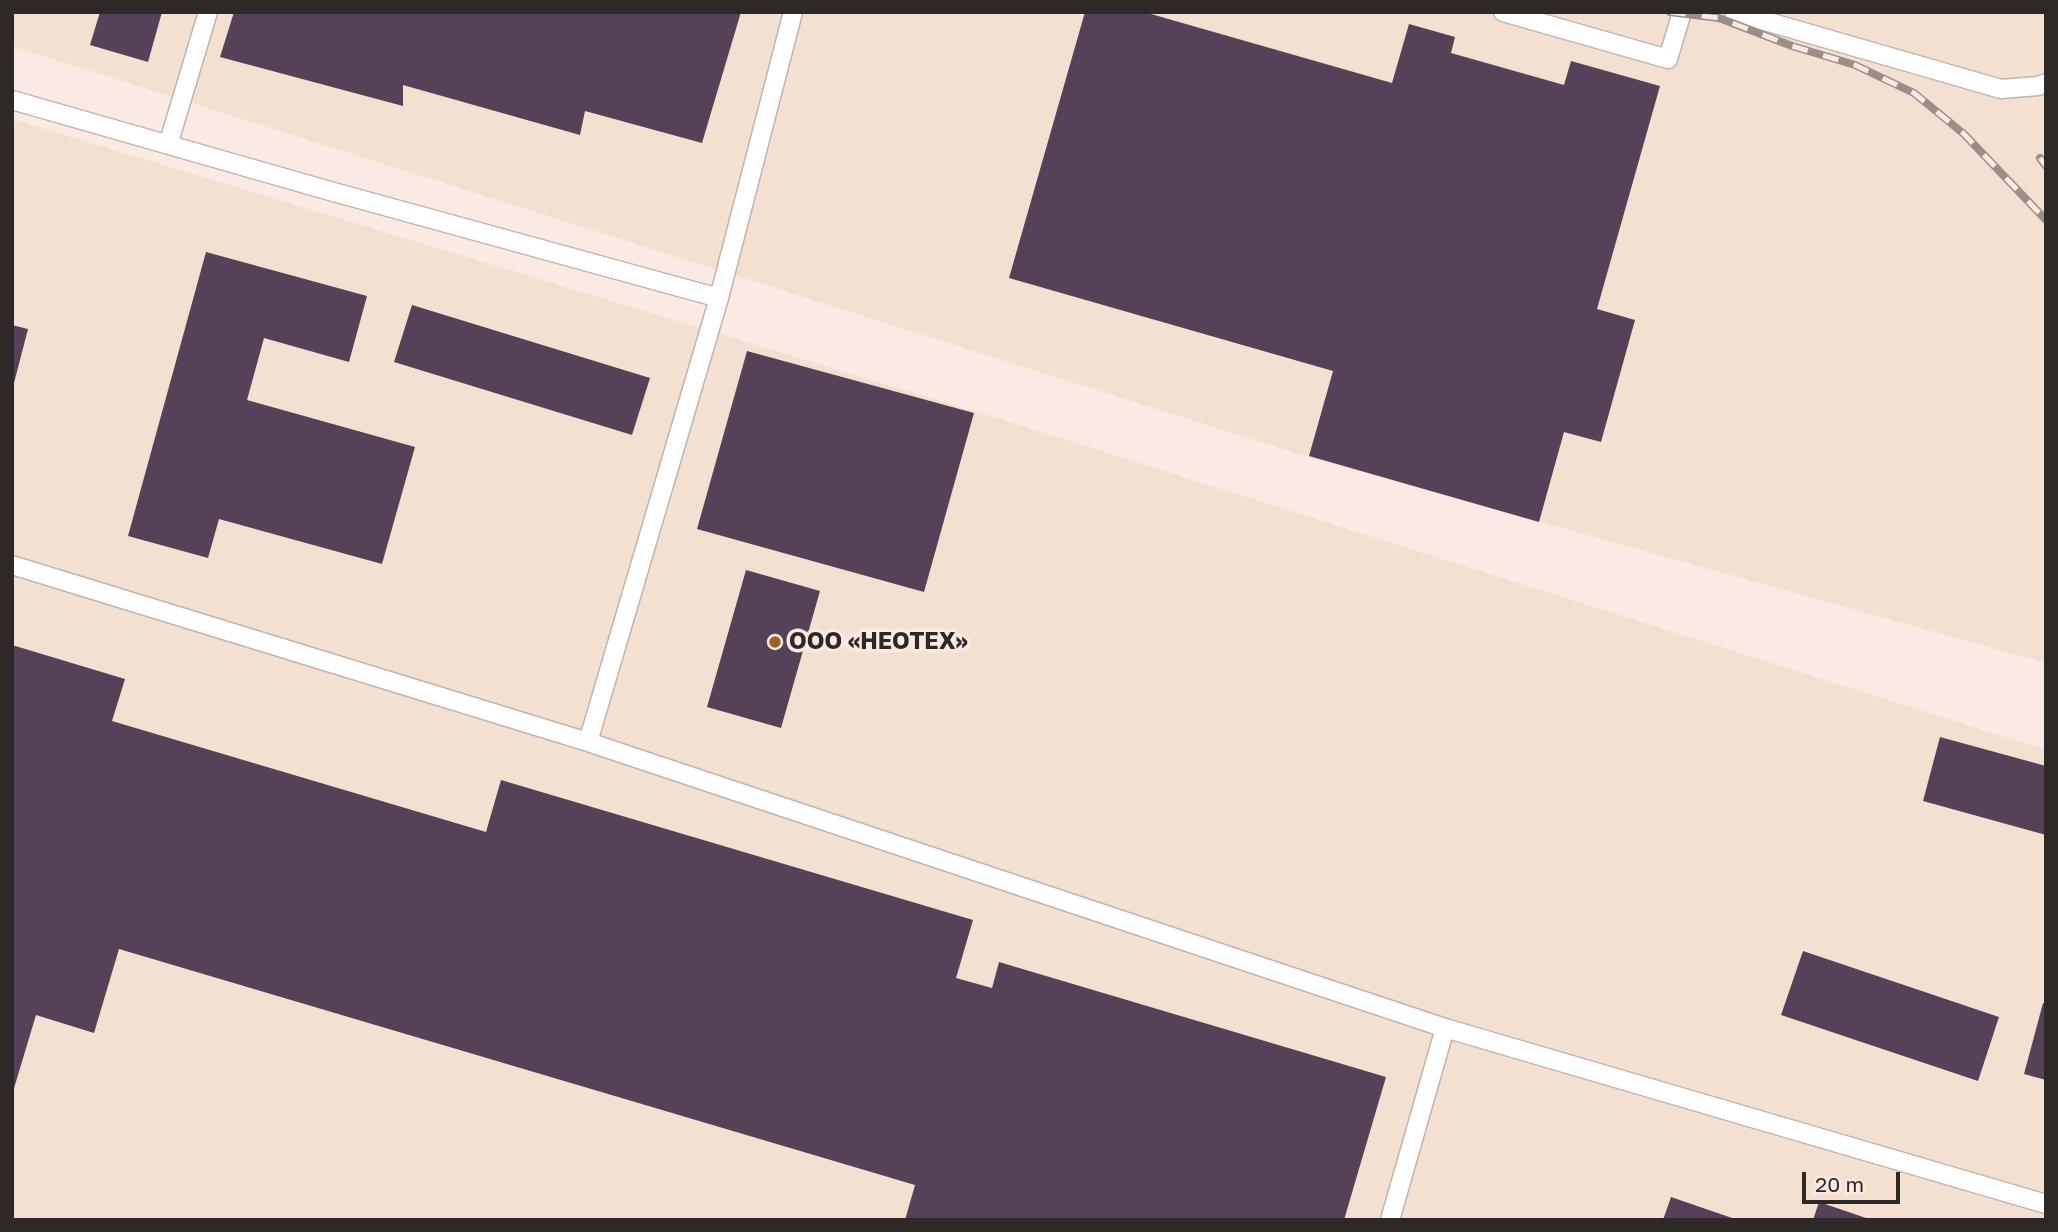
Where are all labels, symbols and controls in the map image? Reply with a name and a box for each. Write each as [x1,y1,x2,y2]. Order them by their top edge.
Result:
place label: ООО «НЕОТЕХ» [789,628,968,656]
marker: ООО «НЕОТЕХ» [767,634,783,650]
scale bar [1806,1158,1904,1202]
text: 20 m [1815,1171,1864,1197]

